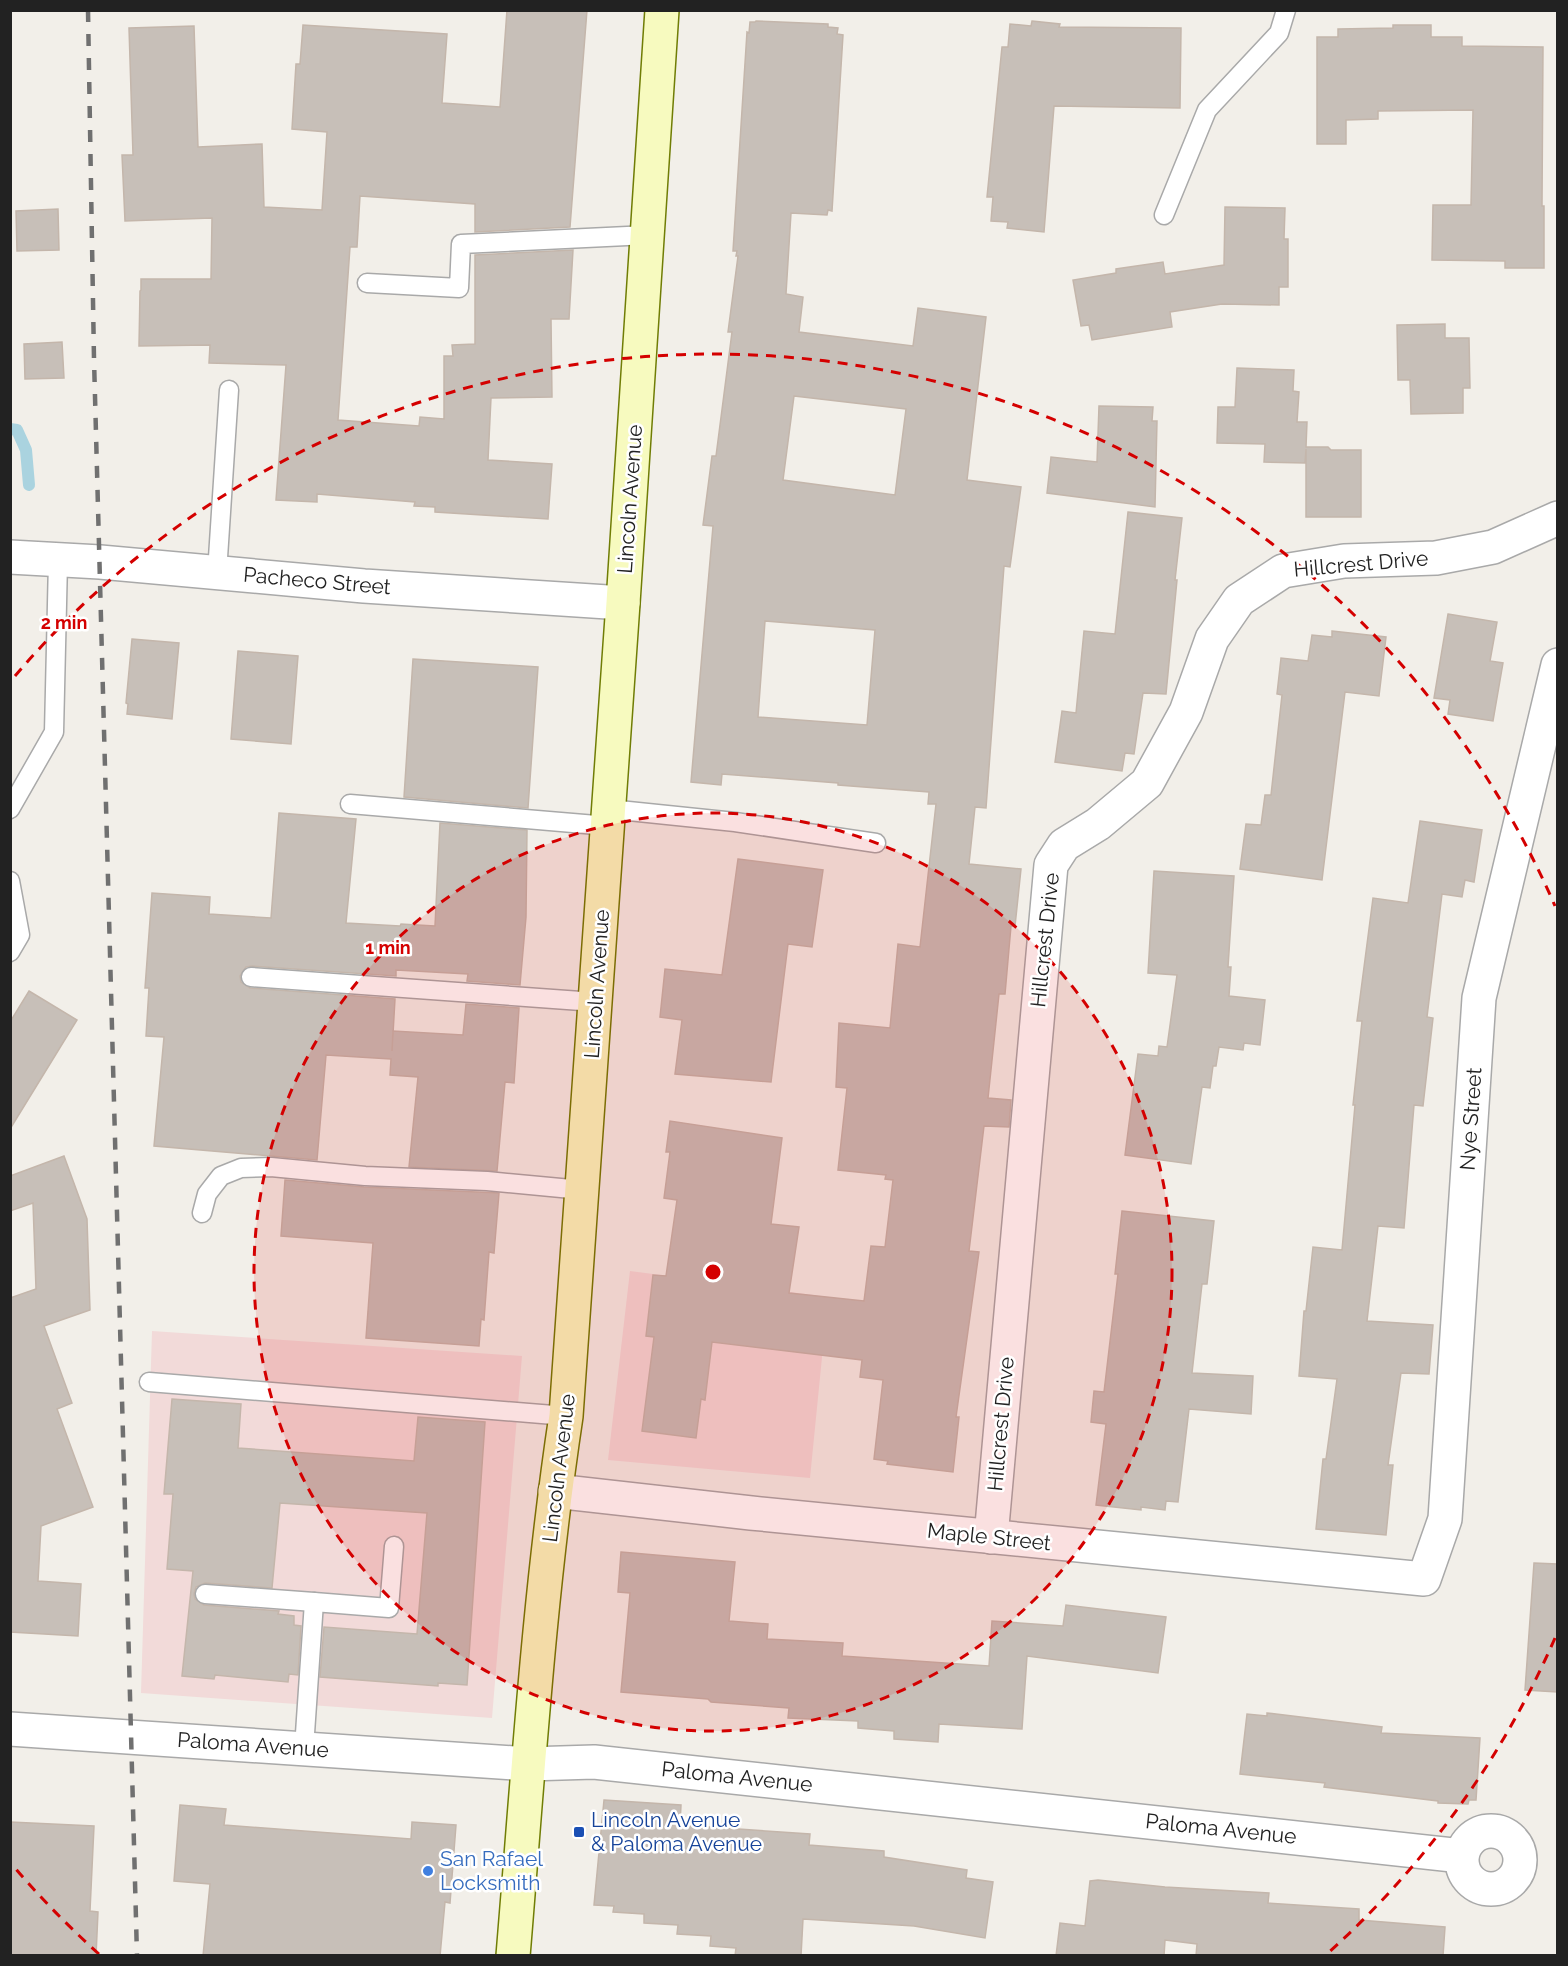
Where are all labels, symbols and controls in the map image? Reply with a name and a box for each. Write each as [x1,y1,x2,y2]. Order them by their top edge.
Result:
street label: Lincoln Avenue [612,424,647,574]
street label: Hillcrest Drive [1293,545,1429,582]
street label: Pacheco Street [242,562,392,599]
text: 2 min [41,612,87,633]
street label: Hillcrest Drive [1025,871,1064,1008]
street label: Lincoln Avenue [579,909,614,1059]
text: 1 min [365,937,411,958]
street label: Nye Street [1454,1067,1487,1171]
centre of rings [703,1262,723,1282]
street label: Hillcrest Drive [982,1356,1019,1492]
street label: Lincoln Avenue [537,1392,580,1544]
street label: Maple Street [926,1518,1052,1555]
street label: Paloma Avenue [176,1727,330,1762]
street label: Paloma Avenue [660,1756,814,1797]
place label: Lincoln Avenue & Paloma Avenue [591,1807,762,1856]
street label: Paloma Avenue [1144,1808,1298,1849]
marker: Lincoln Avenue & Paloma Avenue [572,1825,586,1839]
place label: San Rafael Locksmith [440,1846,543,1895]
marker: San Rafael Locksmith [421,1864,435,1878]

